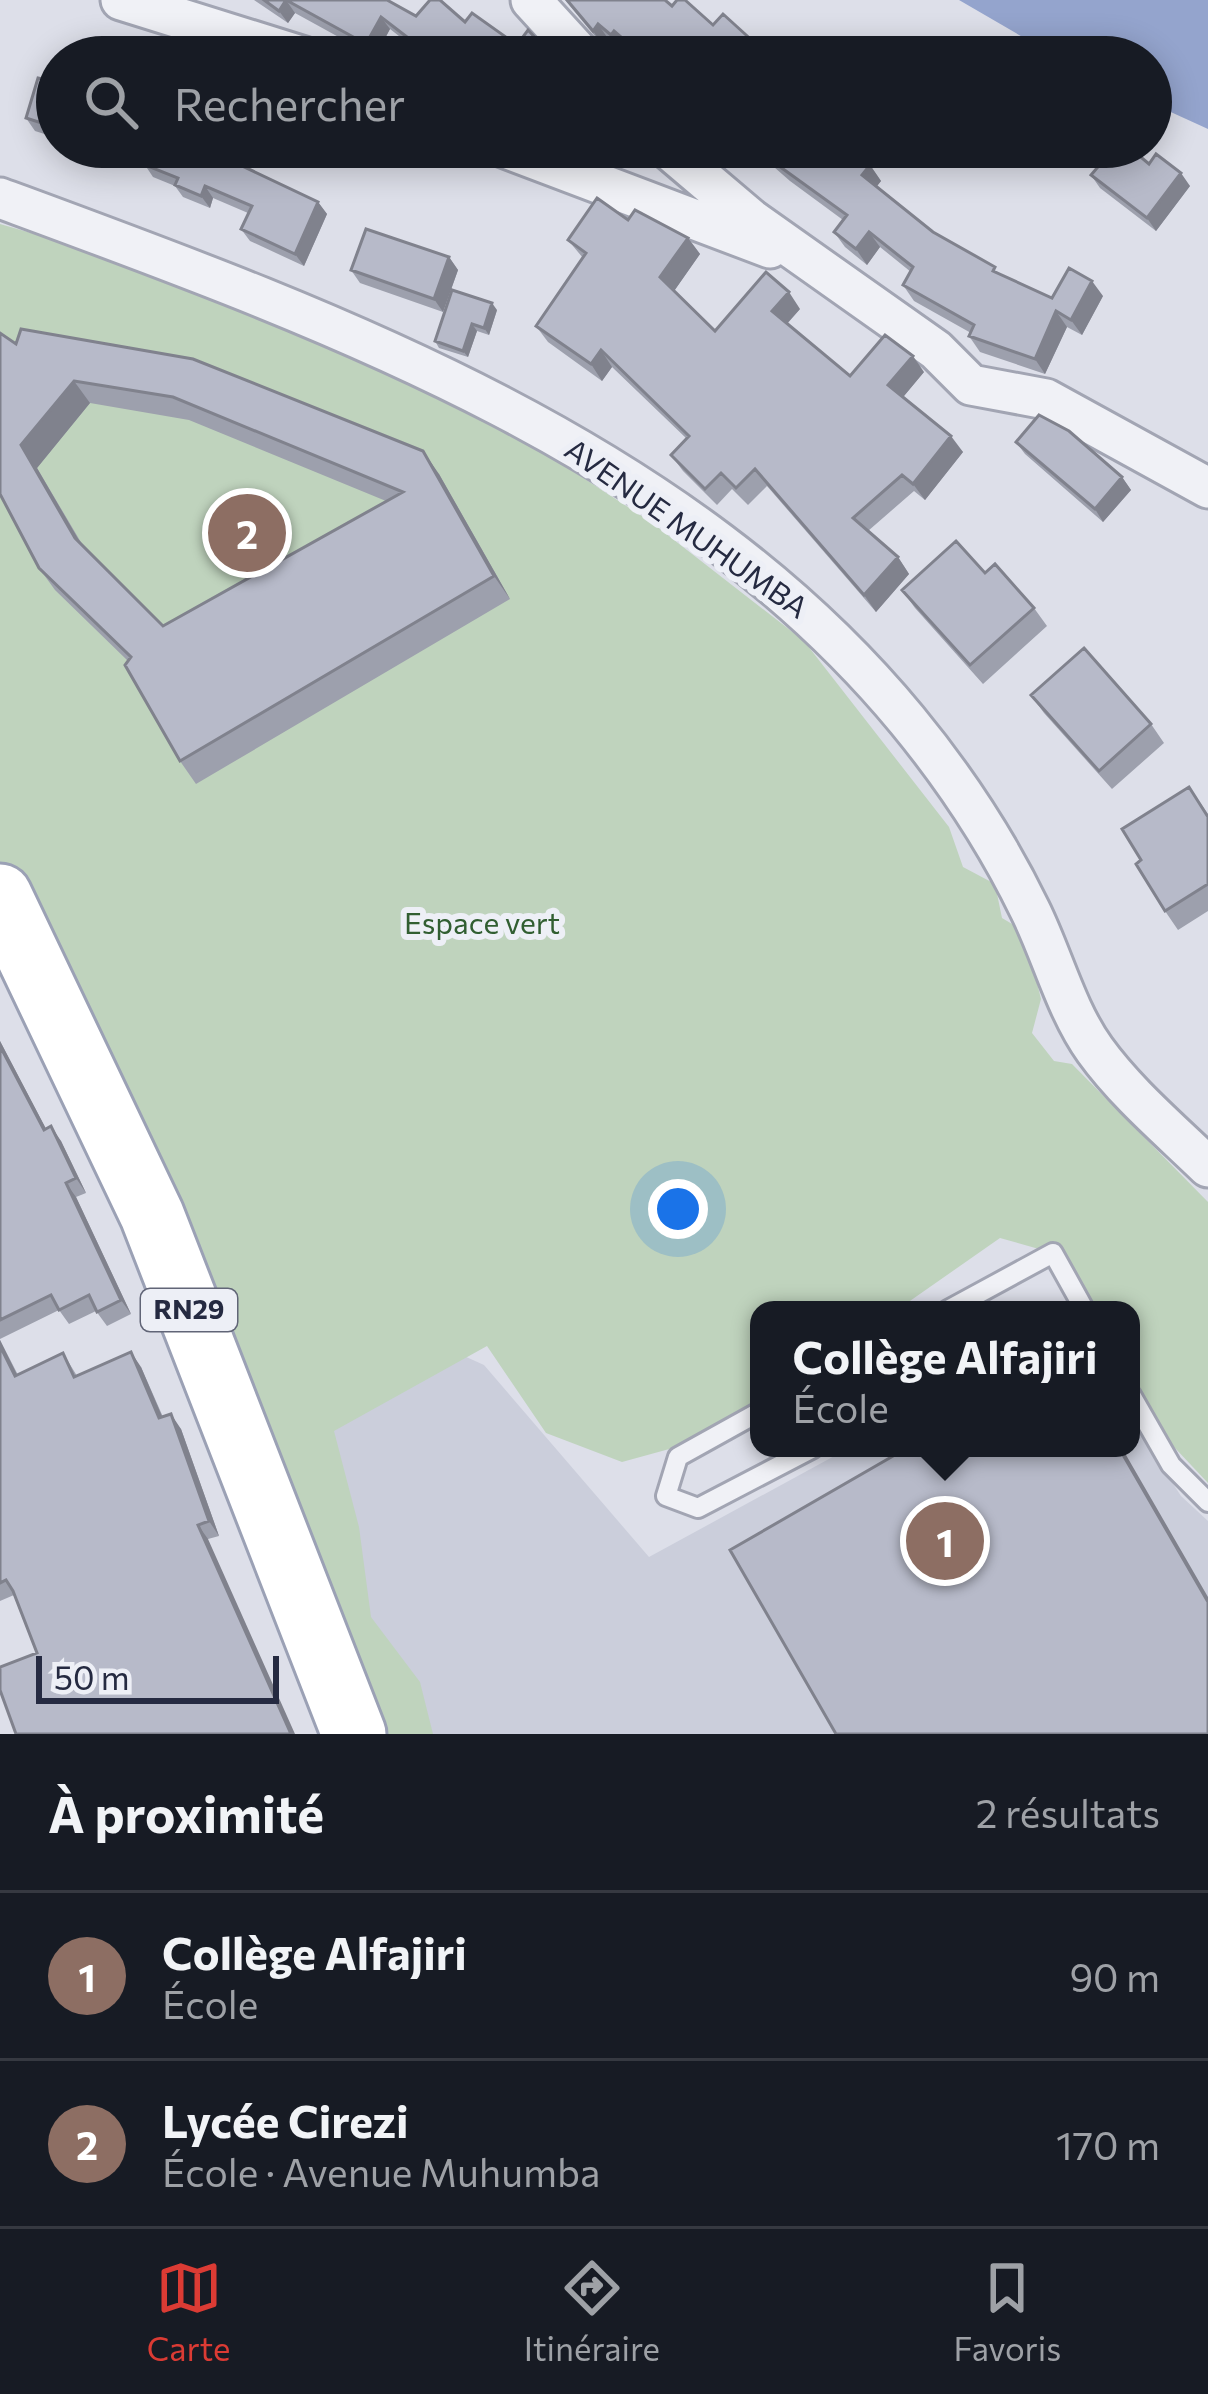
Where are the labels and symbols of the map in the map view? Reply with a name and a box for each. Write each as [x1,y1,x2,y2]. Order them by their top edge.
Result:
street label: AVENUE MUHUMBA [559,429,816,625]
pin: 2 [208,488,286,578]
park label: Espace vert [404,903,560,940]
your location [648,1179,708,1239]
road number: RN29 [141,1289,237,1331]
pin: 1 [906,1496,984,1586]
scale bar [36,1650,279,1703]

